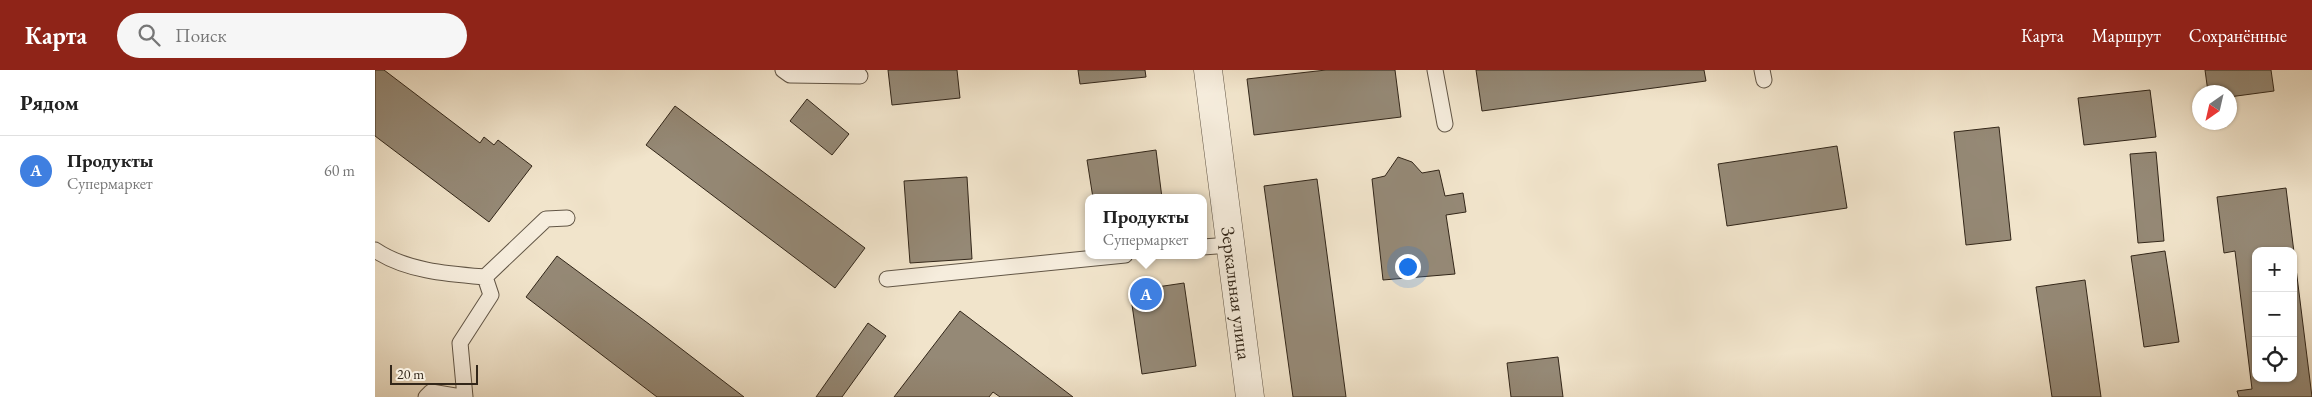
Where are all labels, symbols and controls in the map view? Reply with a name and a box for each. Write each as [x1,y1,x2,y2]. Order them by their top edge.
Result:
search box [117,13,467,58]
text: Карта [25,20,87,51]
icon: search [135,21,163,49]
text: Поиск [175,23,227,48]
text: Карта [2021,24,2064,47]
text: Маршрут [2092,24,2161,47]
text: Сохранённые [2189,24,2287,47]
north arrow [2192,85,2237,130]
text: Рядом [20,89,79,116]
text: Продукты [67,148,153,173]
text: A [30,160,42,181]
text: 60 m [324,160,355,181]
text: Супермаркет [67,173,153,194]
popup [1085,194,1207,259]
text: Продукты [1103,204,1189,229]
street label: Зеркальная улица [1215,225,1257,362]
text: Супермаркет [1103,229,1188,250]
map controls [2252,247,2297,382]
button: + [2252,247,2297,292]
your location [1395,254,1421,280]
pin: A [1130,275,1162,313]
button: − [2252,292,2297,337]
button: locate [2252,337,2297,382]
scale bar [390,362,477,385]
text: 20 m [397,365,424,383]

